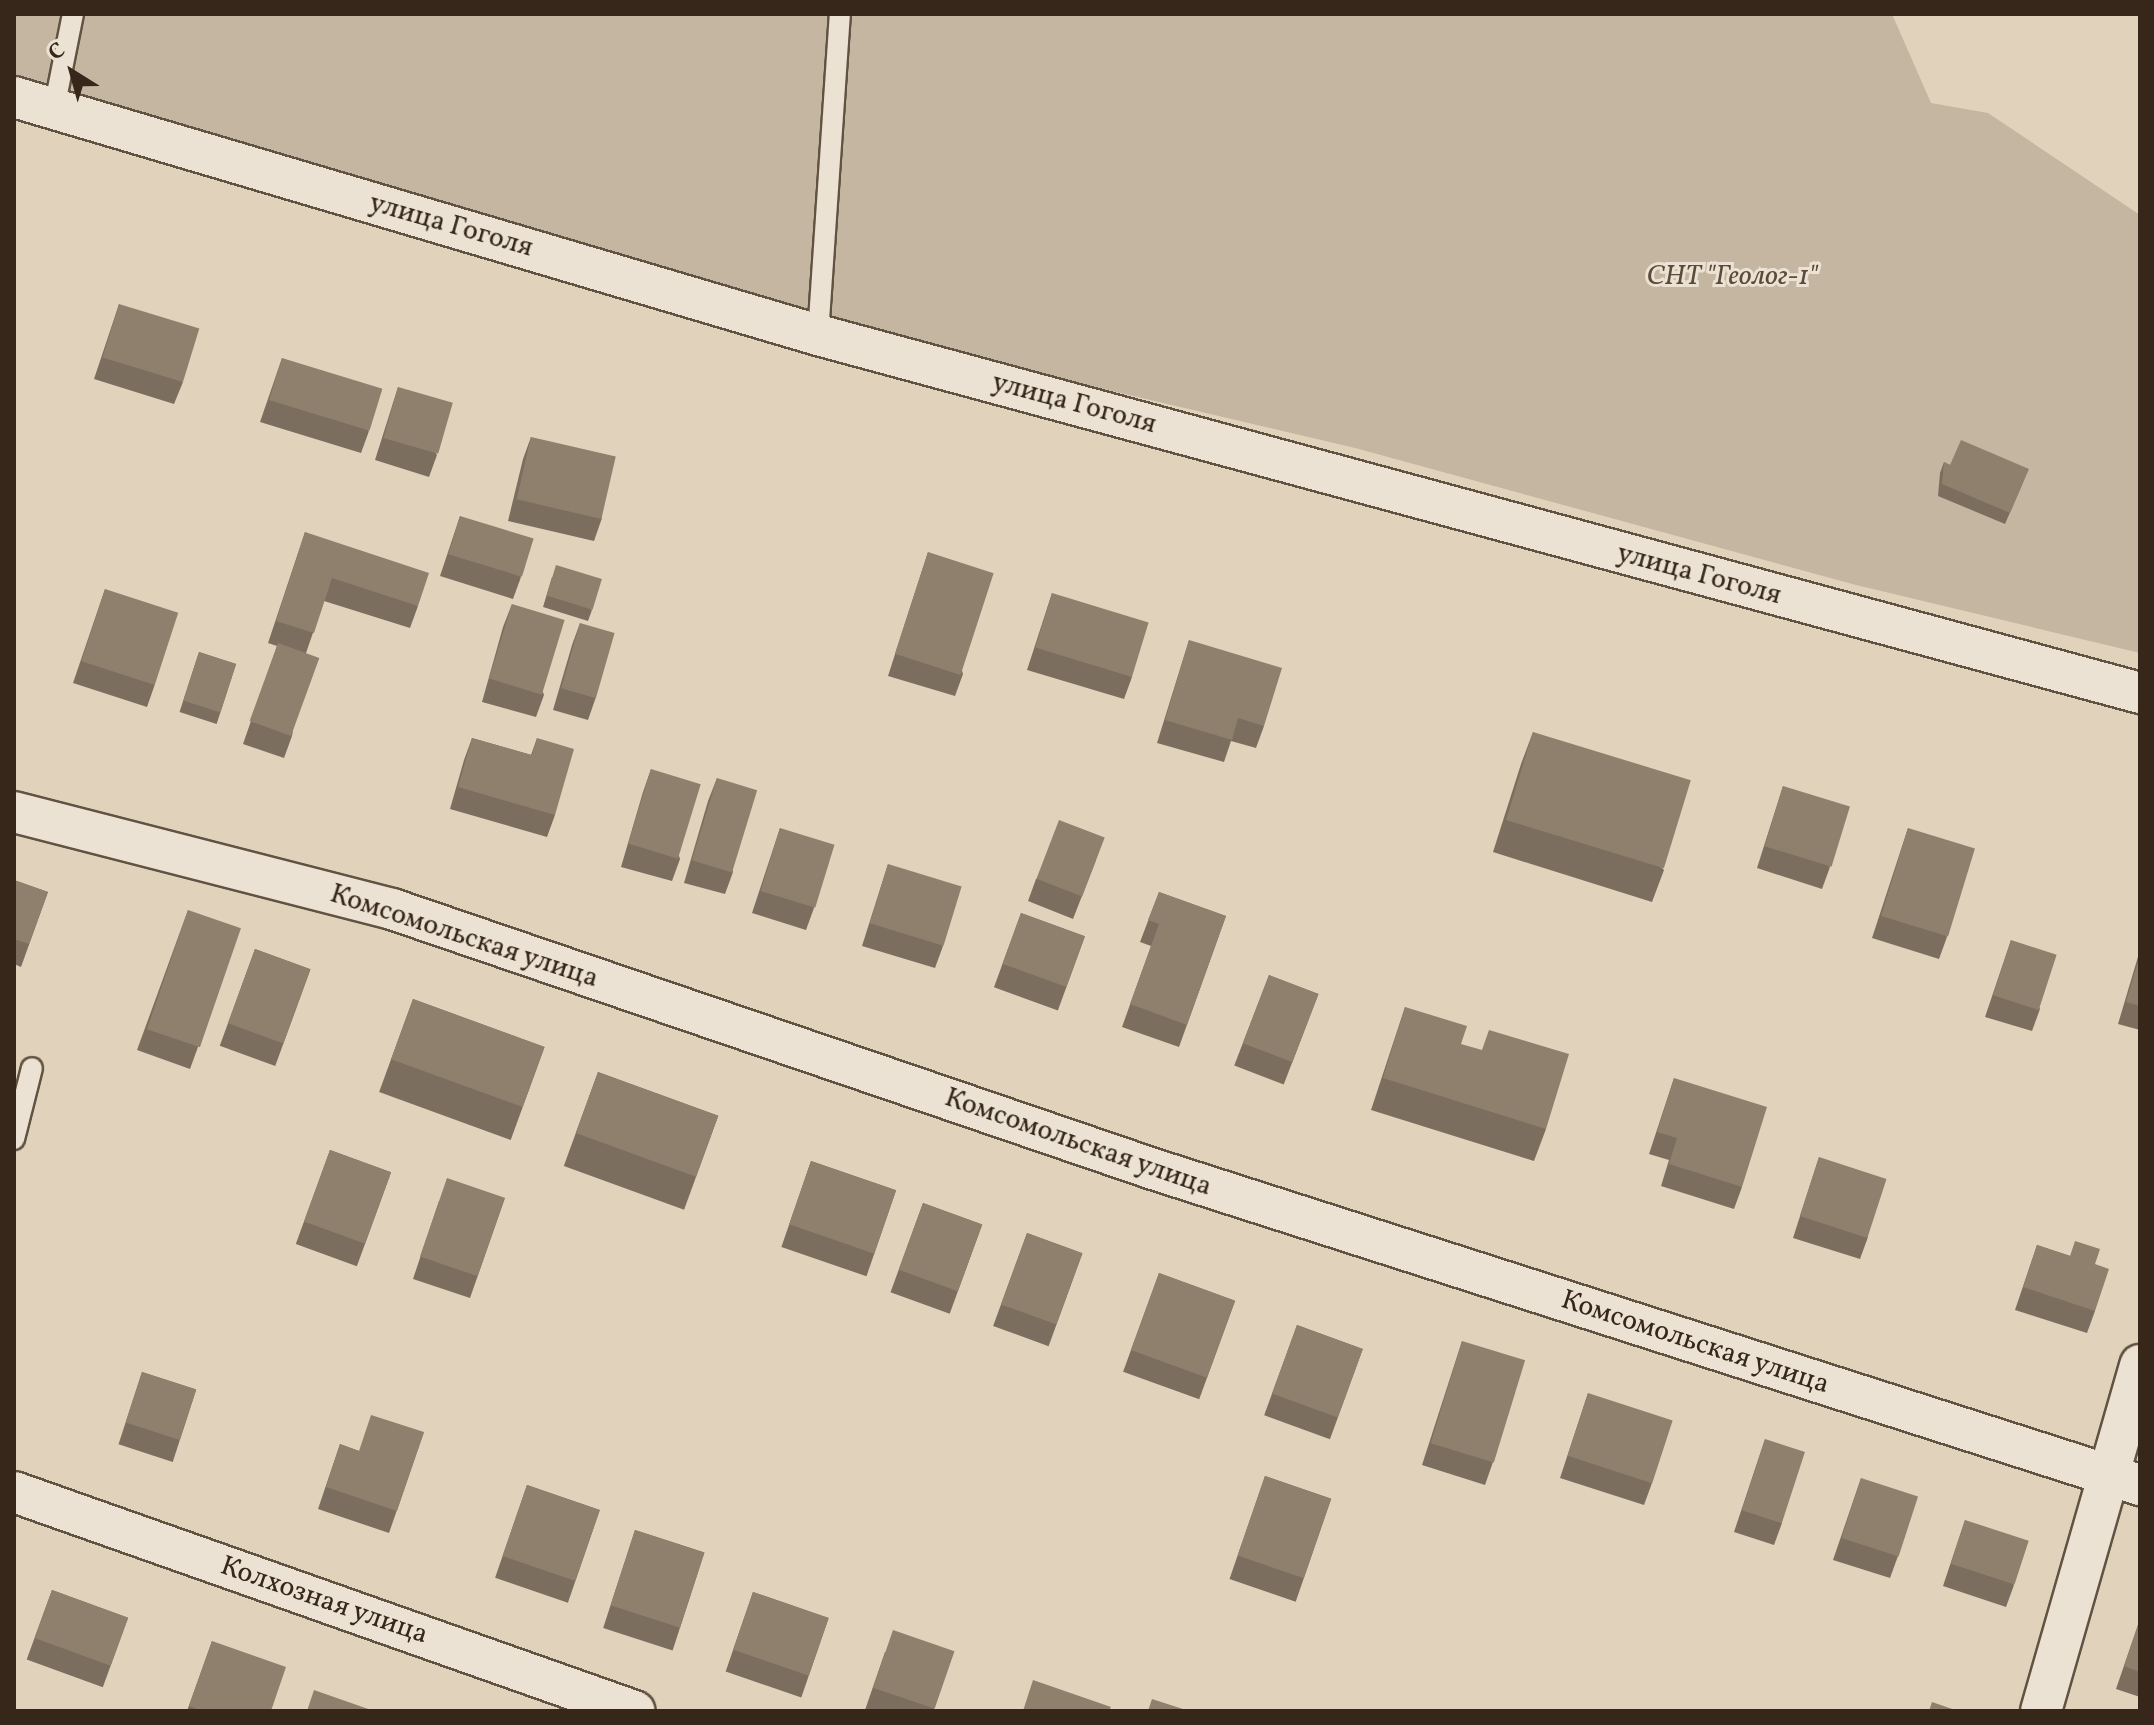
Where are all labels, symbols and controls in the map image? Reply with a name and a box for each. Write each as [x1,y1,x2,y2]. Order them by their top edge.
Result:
north arrow [32,32,112,112]
text: С [42,36,72,69]
street label: улица Гоголя [365,187,537,265]
park label: СНТ "Геолог-1" [1646,260,1818,294]
street label: улица Гоголя [988,366,1160,442]
street label: улица Гоголя [1613,537,1785,613]
street label: Комсомольская улица [325,878,603,996]
street label: Комсомольская улица [940,1081,1216,1205]
street label: Комсомольская улица [1556,1284,1834,1402]
street label: Колхозная улица [215,1550,433,1652]

